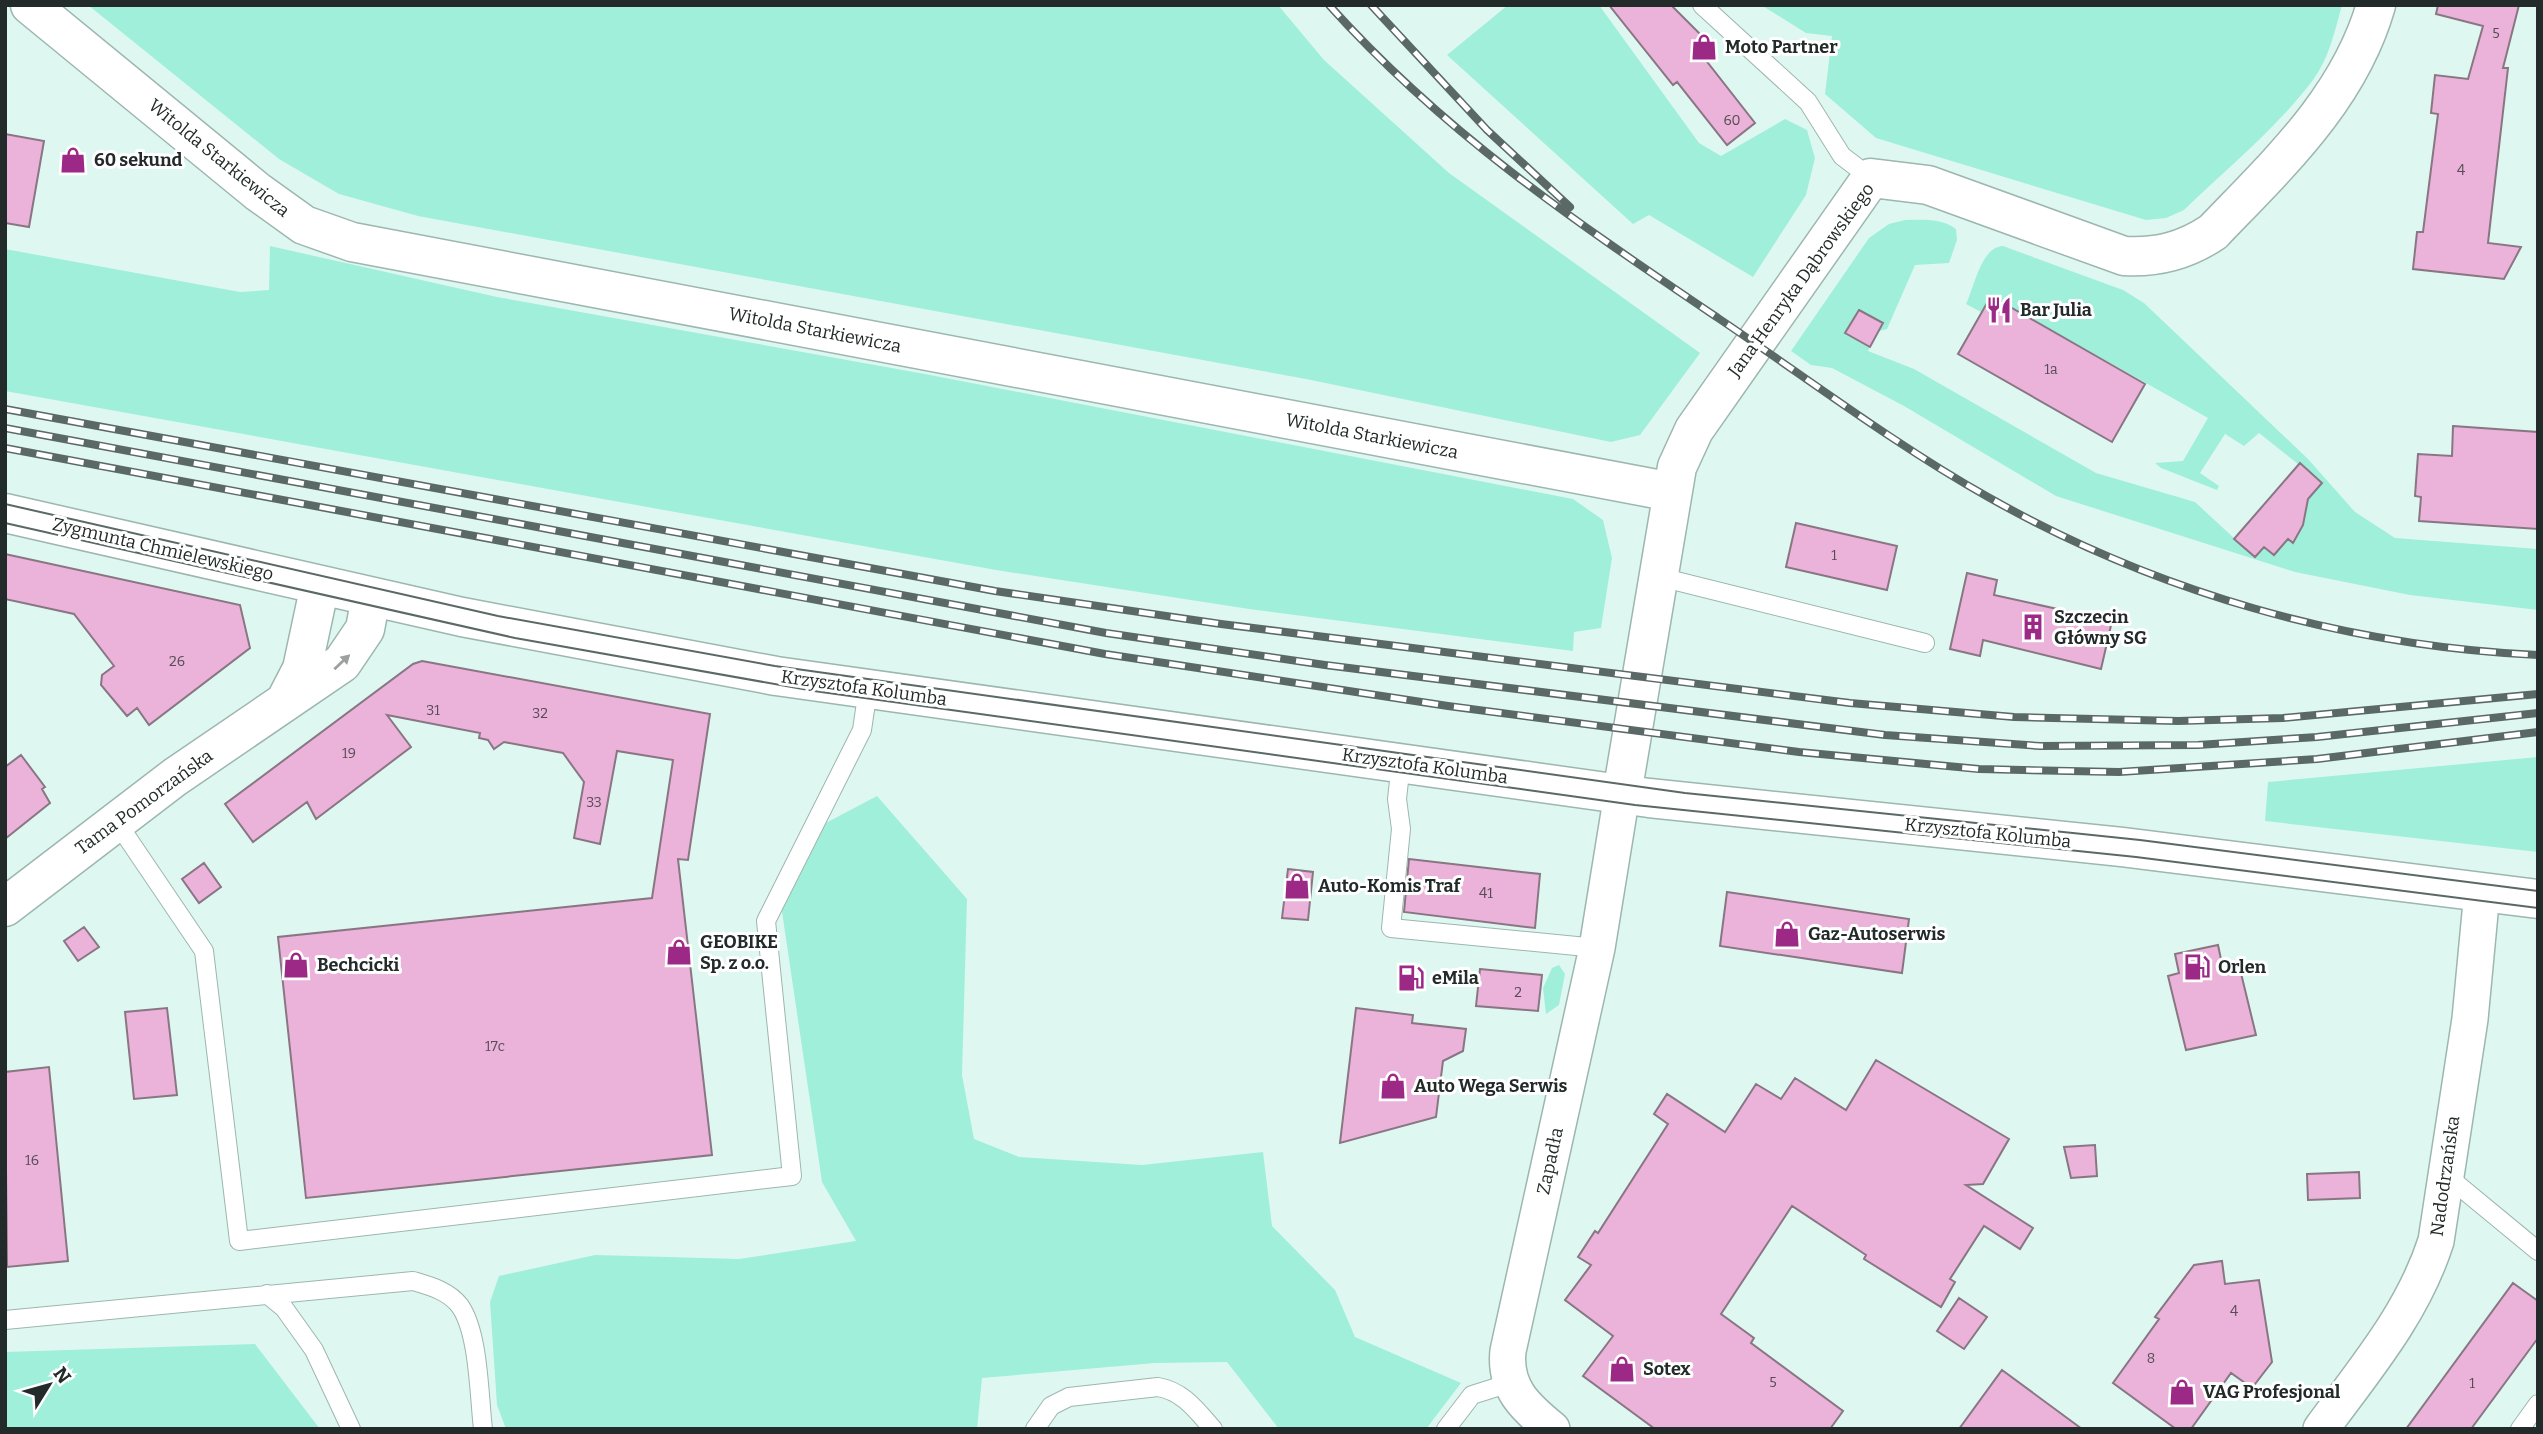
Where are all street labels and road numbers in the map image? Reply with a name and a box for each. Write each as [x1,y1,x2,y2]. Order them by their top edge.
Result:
street label: Witolda Starkiewicza [144,94,294,222]
street label: Jana Henryka Dąbrowskiego [1723,179,1879,382]
street label: Witolda Starkiewicza [727,302,903,358]
street label: Witolda Starkiewicza [1284,408,1460,464]
street label: Zygmunta Chmielewskiego [50,513,276,585]
street label: Krzysztofa Kolumba [780,665,949,711]
street label: Krzysztofa Kolumba [1341,743,1510,789]
street label: Tama Pomorzańska [71,745,217,859]
street label: Krzysztofa Kolumba [1904,813,2073,853]
street label: Nadodrzańska [2426,1114,2464,1238]
street label: Zapadła [1532,1125,1568,1197]

